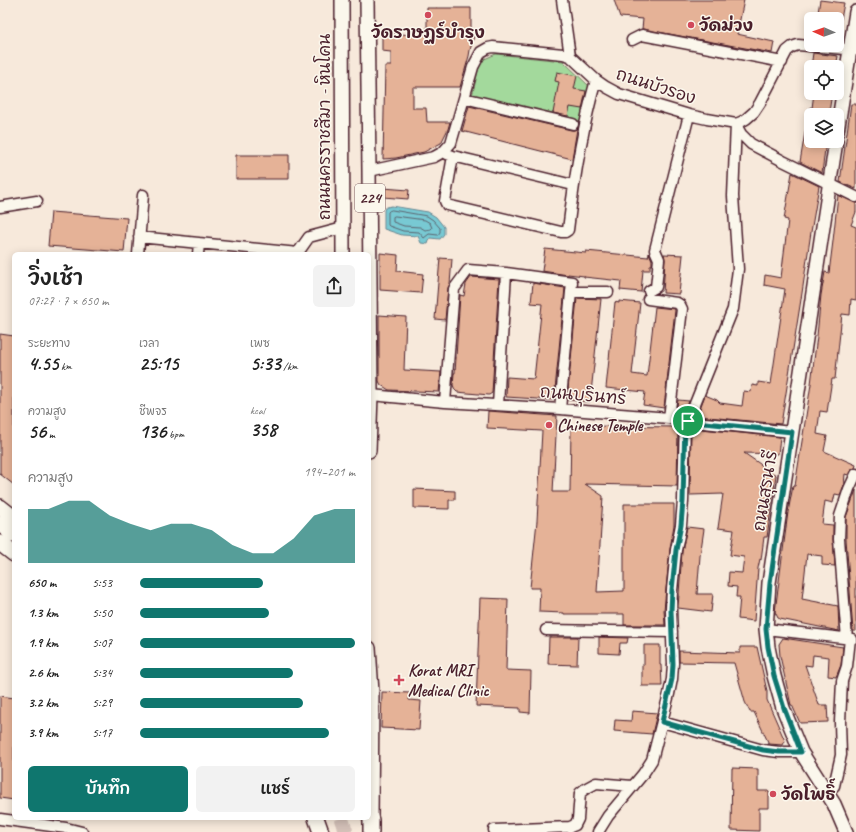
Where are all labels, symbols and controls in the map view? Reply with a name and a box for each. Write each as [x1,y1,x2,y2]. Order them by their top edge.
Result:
marker: วัดราษฏร์บำรุง [423,10,433,20]
north arrow [804,12,844,52]
map controls [804,12,844,148]
place label: วัดม่วง [699,15,753,36]
marker: วัดม่วง [686,20,696,30]
place label: วัดราษฏร์บำรุง [371,21,485,45]
street label: ถนนนครราชสีมา - หินโคน [313,33,335,220]
button: locate [804,60,844,100]
street label: ถนนบัวรอง [613,63,699,109]
button: layers [804,108,844,148]
road number: 224 [355,184,385,212]
text: วิ่งเช้า [28,264,83,292]
button: share [313,265,355,307]
text: 07:27 · 7 × 650 m [28,293,109,309]
text: ระยะทาง [28,336,70,350]
text: เวลา [139,336,159,350]
text: เพซ [250,336,270,350]
text: 4.55 [28,351,58,376]
text: 25:15 [139,351,178,376]
text: 5:33 [250,351,281,376]
text: km [58,359,72,373]
text: /km [281,359,298,373]
street label: ถนนบุรินทร์ [539,380,628,411]
text: kcal [250,403,265,417]
text: ความสูง [28,404,66,418]
text: ชีพจร [139,404,167,418]
pin [671,404,705,438]
icon: arrive [677,410,699,432]
place label: Chinese Temple [557,415,644,436]
text: 358 [250,417,277,442]
text: 56 [28,419,46,444]
text: 136 [139,419,166,444]
marker: Chinese Temple [544,420,554,430]
text: m [46,427,55,441]
text: bpm [166,427,184,441]
street label: ถนนสุรนารี [748,449,784,533]
text: 194–201 m [304,464,355,480]
text: ความสูง [28,470,73,486]
text: 650 m [28,575,56,591]
text: 5:53 [92,575,112,591]
text: 1.3 km [28,605,58,621]
text: 5:50 [92,605,112,621]
text: 1.9 km [28,635,58,651]
text: 5:07 [92,635,112,651]
place label: Korat MRI Medical Clinic [408,660,489,701]
text: 2.6 km [28,665,59,681]
text: 5:34 [92,665,112,681]
marker: Korat MRI Medical Clinic [393,674,405,686]
text: 3.2 km [28,695,58,711]
text: 5:29 [92,695,112,711]
text: 3.9 km [28,725,58,741]
text: 5:17 [92,725,112,741]
button: บันทึก [28,766,188,812]
button: แชร์ [196,766,355,812]
place label: วัดโพธิ์ [781,778,836,805]
marker: วัดโพธิ์ [768,789,778,799]

